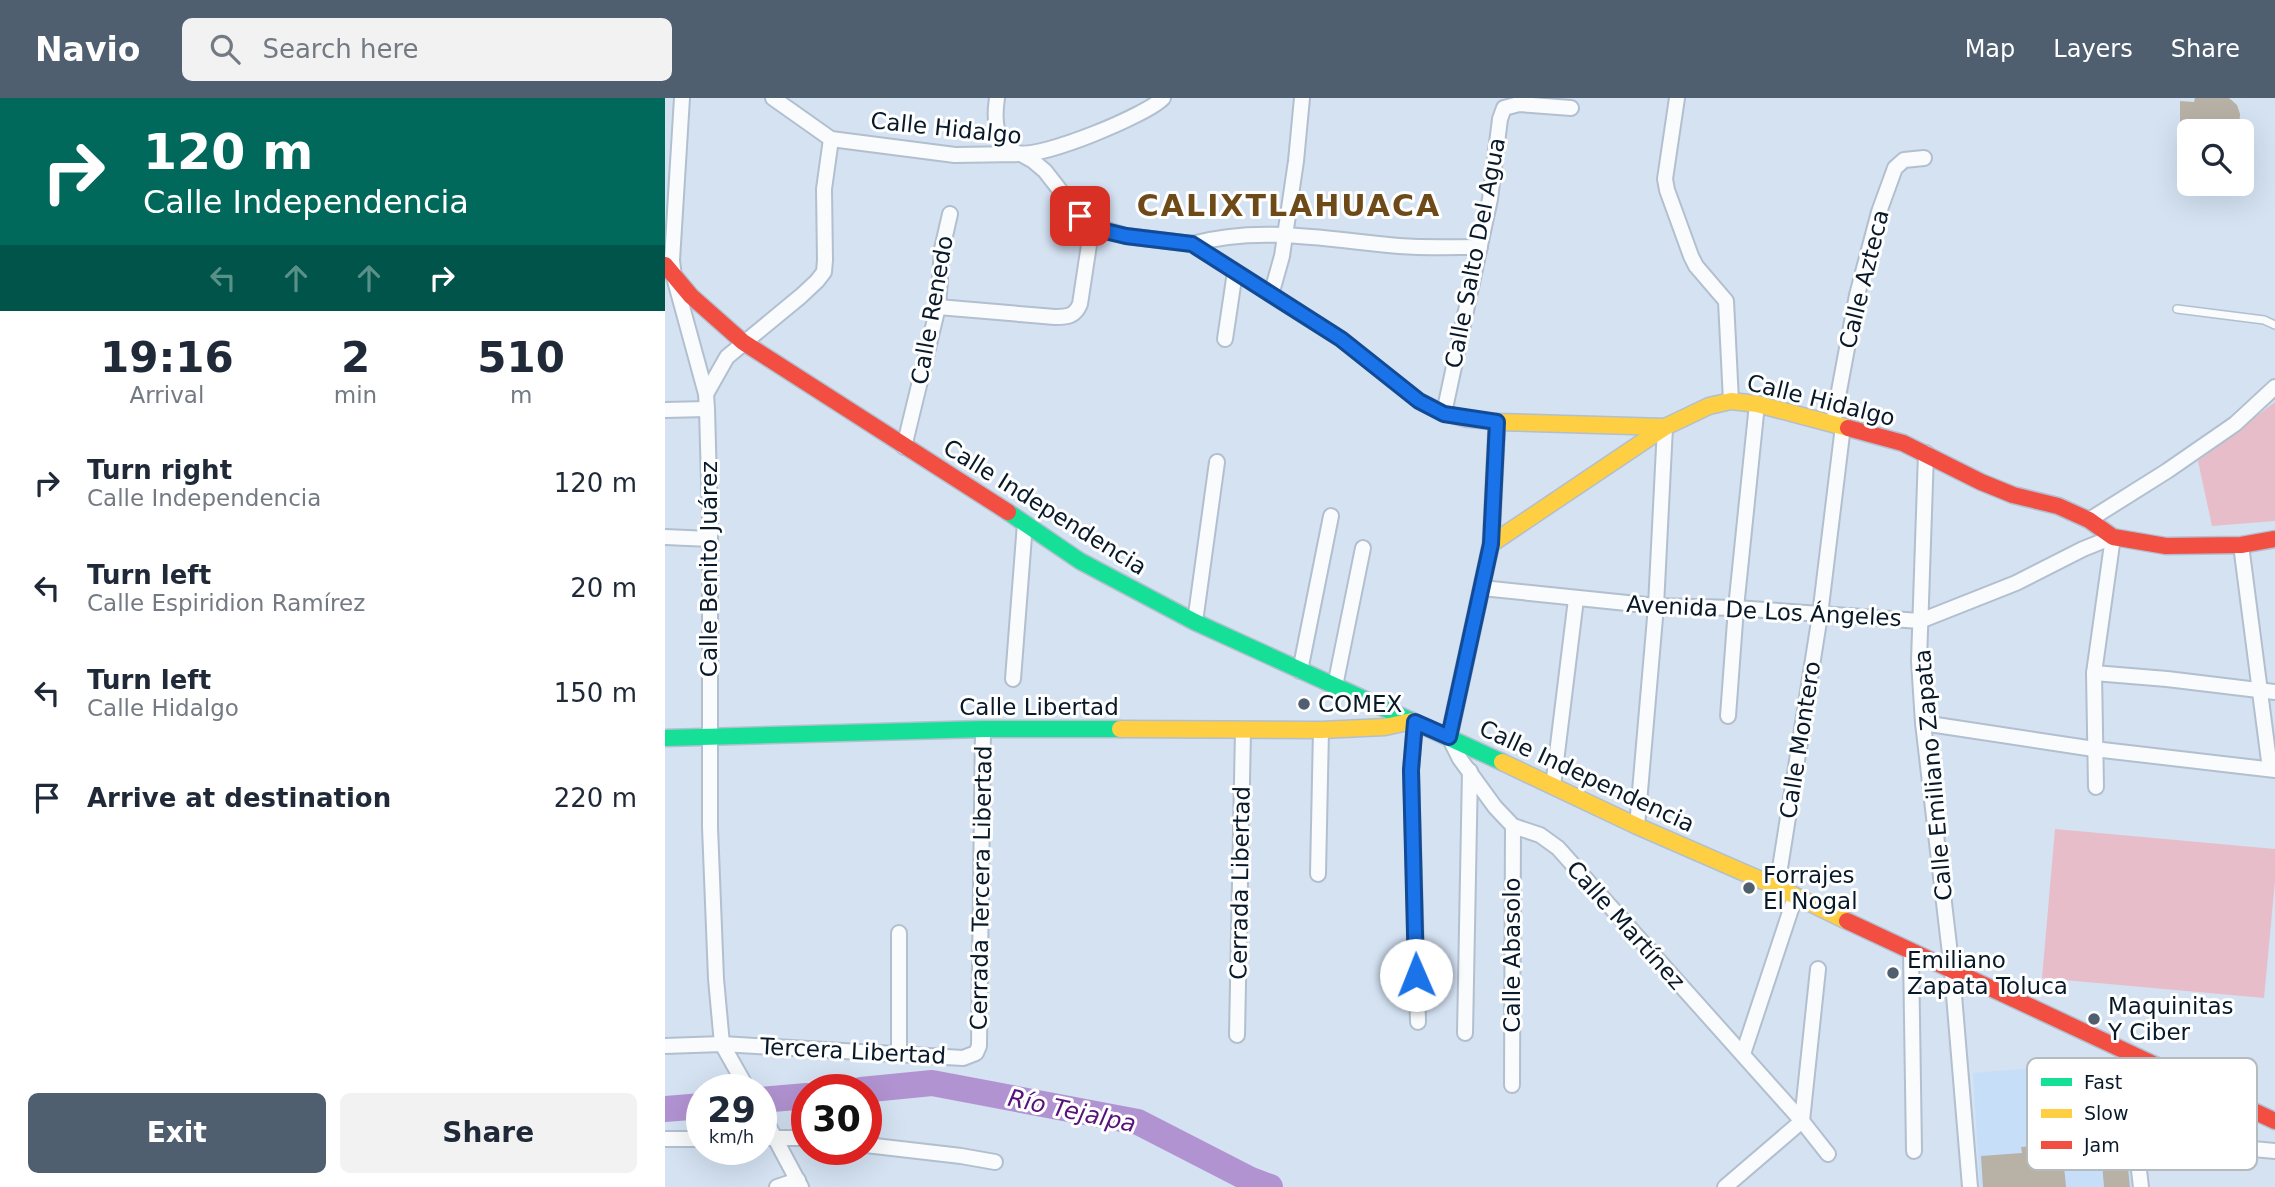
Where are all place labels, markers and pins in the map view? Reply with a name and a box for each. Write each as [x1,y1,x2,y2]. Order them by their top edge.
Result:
pin [1050,186,1110,246]
place label: COMEX [1318,691,1403,717]
marker: COMEX [1296,696,1312,712]
place label: Forrajes El Nogal [1763,862,1858,914]
marker: Forrajes El Nogal [1741,880,1757,896]
place label: Emiliano Zapata Toluca [1907,947,2068,999]
marker: Emiliano Zapata Toluca [1885,965,1901,981]
place label: Maquinitas Y Ciber [2107,993,2234,1045]
marker: Maquinitas Y Ciber [2086,1011,2102,1027]

